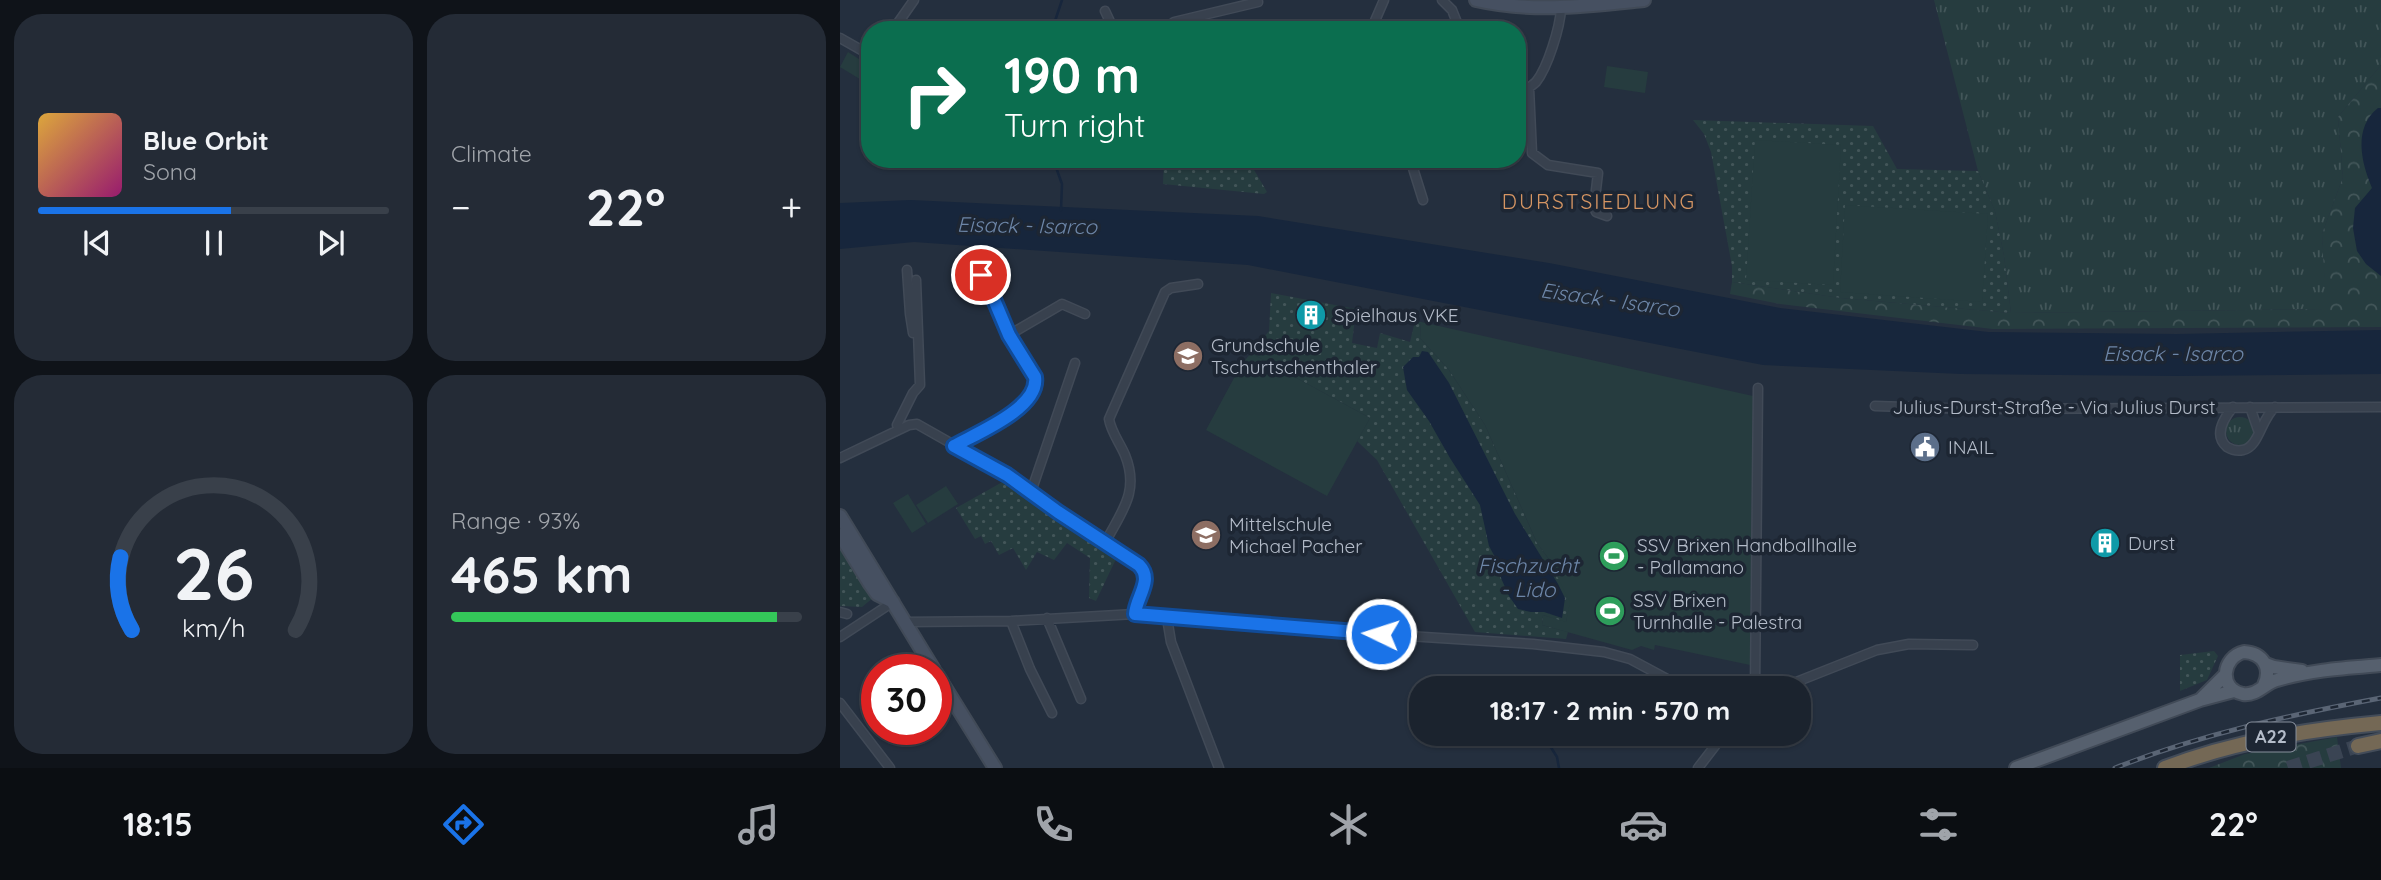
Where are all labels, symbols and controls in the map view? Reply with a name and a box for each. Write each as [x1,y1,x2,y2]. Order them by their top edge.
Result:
text: 190 m [1004,44,1140,105]
icon: right [889,49,980,140]
text: Turn right [1004,105,1145,145]
text: Blue Orbit [143,124,269,157]
text: Climate [451,139,532,168]
text: Sona [143,157,197,186]
text: 22° [586,174,665,239]
text: − [451,183,471,231]
text: + [781,183,802,231]
district label: DURSTSIEDLUNG [1502,188,1696,214]
water label: Eisack - Isarco [957,211,1099,239]
icon: previous [78,224,116,262]
icon: pause [195,224,233,262]
icon: next [312,224,350,262]
pin [951,245,1011,305]
icon: arrive [962,256,1000,294]
water label: Eisack - Isarco [1539,276,1683,322]
building icon: Spielhaus VKE [1294,298,1328,332]
place label: Spielhaus VKE [1334,303,1459,327]
place label: Grundschule Tschurtschenthaler [1211,333,1378,379]
school or university icon: Grundschule Tschurtschenthaler [1171,339,1205,373]
water label: Eisack - Isarco [2103,340,2244,366]
street label: Julius-Durst-Straße - Via Julius Durst [1892,395,2216,419]
public building icon: INAIL [1908,430,1942,464]
place label: INAIL [1948,435,1994,459]
text: Range · 93% [451,506,580,535]
place label: Mittelschule Michael Pacher [1229,512,1363,558]
school or university icon: Mittelschule Michael Pacher [1189,518,1223,552]
building icon: Durst [2088,526,2122,560]
text: 26 [173,528,254,619]
place label: Durst [2128,531,2175,555]
place label: SSV Brixen Handballhalle - Pallamano [1637,533,1857,579]
sports icon: SSV Brixen Handballhalle - Pallamano [1597,539,1631,573]
text: 465 km [451,541,632,606]
water label: Fischzucht - Lido [1478,552,1581,602]
place label: SSV Brixen Turnhalle - Palestra [1633,588,1802,634]
sports icon: SSV Brixen Turnhalle - Palestra [1593,594,1627,628]
position arrow [1344,597,1418,671]
text: km/h [182,612,245,643]
speed limit sign: 30 [861,654,952,745]
text: 18:17 · 2 min · 570 m [1490,694,1730,727]
road number: A22 [2246,722,2296,752]
icon: directions [439,800,488,849]
icon: music [734,800,783,849]
icon: phone [1029,800,1078,849]
icon: climate [1324,800,1373,849]
icon: car [1619,800,1668,849]
icon: filters [1914,800,1963,849]
text: 18:15 [123,804,193,844]
text: 22° [2209,804,2258,844]

